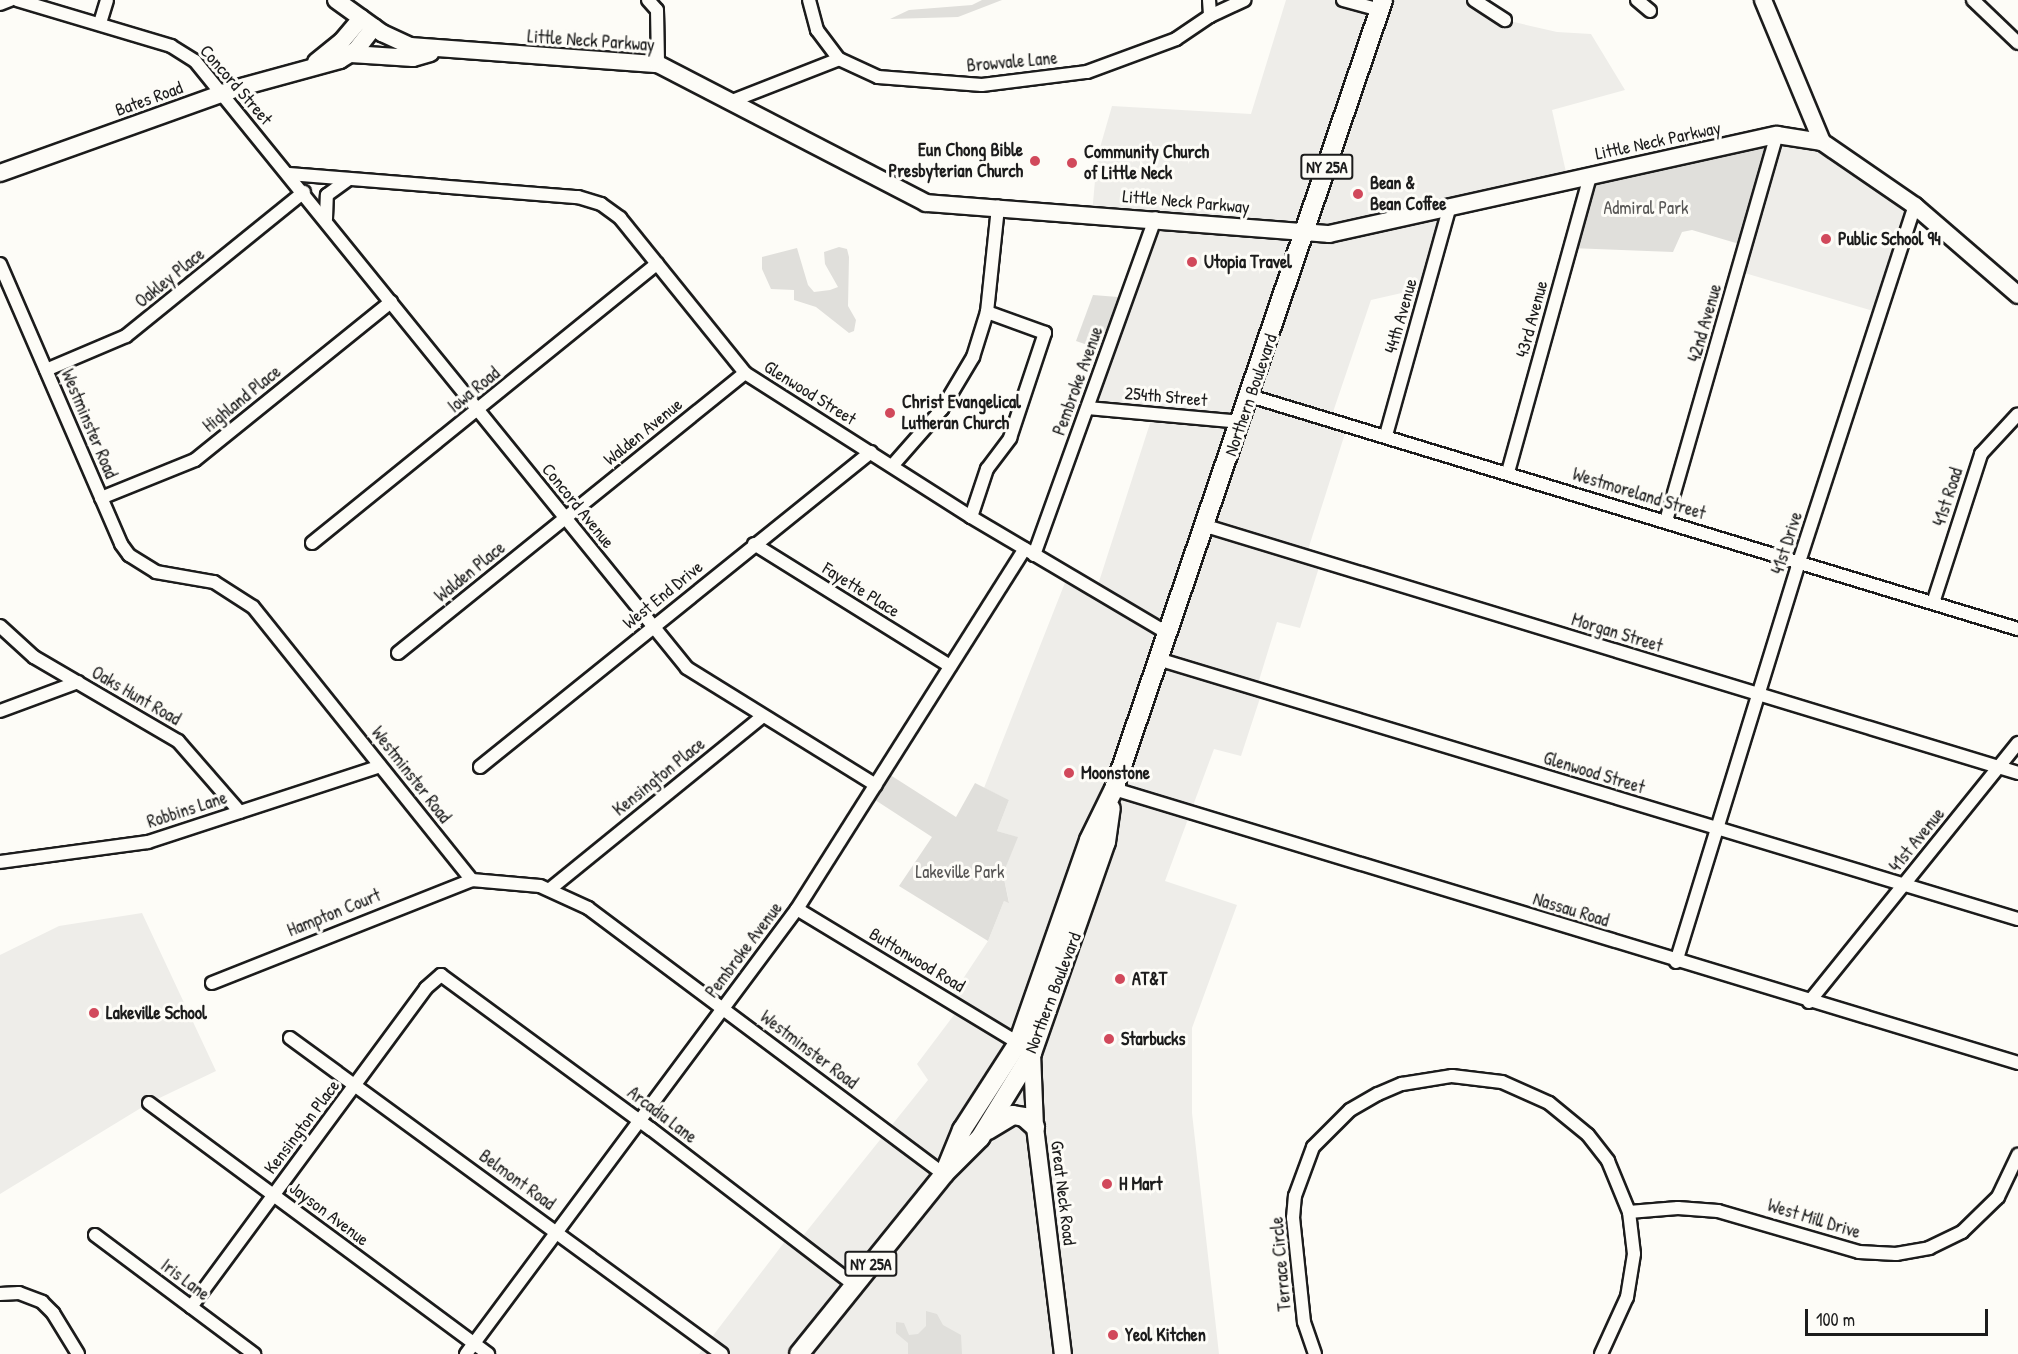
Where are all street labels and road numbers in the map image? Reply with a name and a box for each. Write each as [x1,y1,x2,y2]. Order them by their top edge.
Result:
street label: Little Neck Parkway [527,26,655,56]
street label: Concord Street [195,40,277,130]
street label: Browvale Lane [966,47,1058,77]
street label: Bates Road [112,77,186,121]
street label: Little Neck Parkway [1593,117,1723,165]
road number: NY 25A [1300,154,1354,180]
street label: Little Neck Parkway [1121,186,1251,218]
street label: Oakley Place [131,244,209,312]
street label: 44th Avenue [1380,276,1422,356]
street label: 43rd Avenue [1511,278,1553,360]
street label: 42nd Avenue [1684,282,1726,364]
street label: Pembroke Avenue [1048,324,1108,438]
street label: Northern Boulevard [1220,331,1282,459]
street label: Glenwood Street [760,356,860,430]
street label: Highland Place [199,361,285,437]
street label: Iowa Road [444,363,504,417]
street label: Westminster Road [56,366,122,482]
street label: 254th Street [1124,383,1208,411]
street label: Walden Avenue [599,394,687,470]
street label: Concord Avenue [537,459,619,553]
street label: Westmoreland Street [1570,463,1708,525]
street label: 41st Road [1928,465,1968,529]
street label: 41st Drive [1767,509,1807,577]
street label: Walden Place [431,537,509,607]
street label: West End Drive [619,556,707,634]
street label: Fayette Place [818,558,904,622]
street label: Morgan Street [1569,609,1665,657]
street label: Oaks Hunt Road [88,662,184,730]
street label: Westminster Road [367,722,455,828]
street label: Kensington Place [609,733,709,821]
street label: Glenwood Street [1541,747,1647,799]
street label: Robbins Lane [144,787,230,833]
street label: 41st Avenue [1885,804,1949,876]
street label: Hampton Court [284,885,384,941]
street label: Nassau Road [1530,888,1612,932]
street label: Pembroke Avenue [701,898,787,1002]
street label: Buttonwood Road [865,923,969,997]
street label: Northern Boulevard [1020,930,1086,1056]
street label: Westminster Road [756,1006,862,1094]
street label: Kensington Place [260,1076,344,1178]
street label: Arcadia Lane [623,1082,701,1148]
street label: Great Neck Road [1046,1140,1080,1246]
street label: Belmont Road [475,1145,559,1215]
street label: Jayson Avenue [285,1177,373,1251]
street label: West Mill Drive [1765,1195,1863,1243]
street label: Terrace Circle [1266,1216,1296,1312]
road number: NY 25A [844,1251,898,1277]
street label: Iris Lane [156,1255,214,1305]

